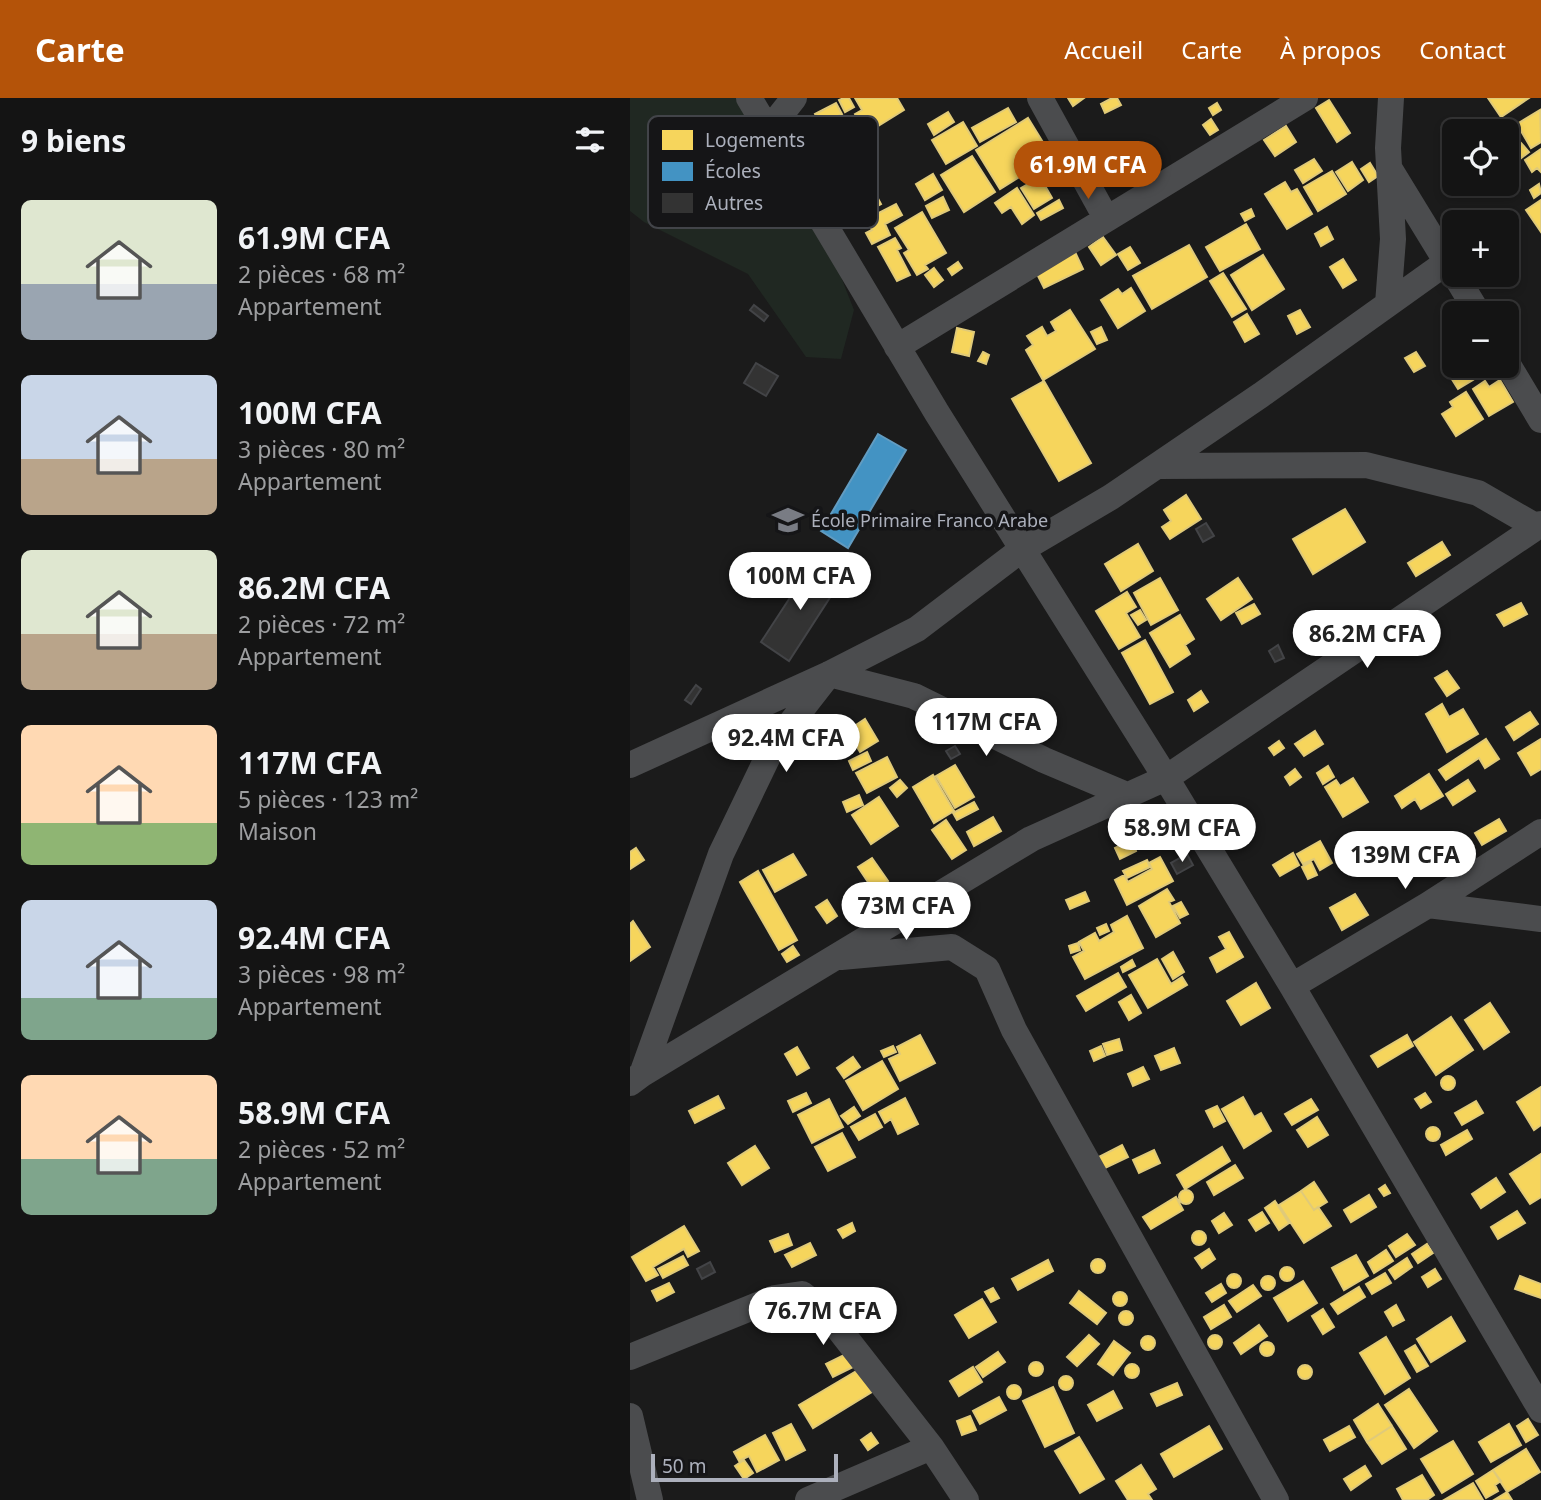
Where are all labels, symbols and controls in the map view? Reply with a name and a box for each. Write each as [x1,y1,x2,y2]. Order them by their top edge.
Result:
text: Carte [35,27,125,72]
text: Accueil [1064,33,1143,66]
text: Carte [1181,33,1242,66]
text: À propos [1280,33,1381,66]
text: Contact [1419,33,1506,66]
legend [648,116,878,228]
map controls [1442,119,1519,378]
button: locate [1442,119,1519,196]
text: 9 biens [21,120,126,161]
icon: filters [571,121,609,159]
text: Logements [705,127,805,153]
pin: 61.9M CFA [1008,141,1168,201]
text: 61.9M CFA [1030,148,1146,180]
text: Écoles [705,158,761,184]
text: Autres [705,190,763,216]
button: + [1442,210,1519,287]
text: 61.9M CFA [238,217,390,258]
icon: home [77,228,161,312]
text: 2 pièces · 68 m² [238,258,405,290]
text: Appartement [238,290,382,322]
button: − [1442,301,1519,378]
text: 100M CFA [238,392,381,433]
icon: home [77,403,161,487]
text: 3 pièces · 80 m² [238,433,405,465]
text: Appartement [238,465,382,497]
school or university icon: École Primaire Franco Arabe [771,503,805,537]
place label: École Primaire Franco Arabe [811,508,1048,532]
pin: 100M CFA [728,552,872,612]
text: 100M CFA [745,559,855,591]
text: 86.2M CFA [238,567,390,608]
icon: home [77,578,161,662]
text: 2 pièces · 72 m² [238,608,405,640]
pin: 86.2M CFA [1287,610,1447,670]
text: 86.2M CFA [1309,617,1425,649]
text: Appartement [238,640,382,672]
pin: 117M CFA [914,698,1058,758]
text: 117M CFA [931,705,1041,737]
pin: 92.4M CFA [706,714,866,774]
text: 92.4M CFA [728,721,844,753]
text: 117M CFA [238,742,381,783]
icon: home [77,753,161,837]
text: 5 pièces · 123 m² [238,783,418,815]
pin: 58.9M CFA [1102,804,1262,864]
text: 58.9M CFA [1124,811,1240,843]
text: Maison [238,815,317,847]
pin: 139M CFA [1333,832,1477,891]
text: 139M CFA [1350,838,1460,870]
pin: 73M CFA [841,882,971,942]
text: 73M CFA [858,889,954,921]
text: 92.4M CFA [238,917,390,958]
icon: home [77,928,161,1012]
text: 3 pièces · 98 m² [238,958,405,990]
text: Appartement [238,990,382,1022]
text: 58.9M CFA [238,1092,390,1133]
icon: home [77,1103,161,1187]
text: 2 pièces · 52 m² [238,1133,405,1165]
text: Appartement [238,1165,382,1197]
pin: 76.7M CFA [743,1288,903,1347]
text: 76.7M CFA [765,1294,881,1326]
scale bar [651,1451,838,1483]
text: 50 m [662,1453,706,1479]

